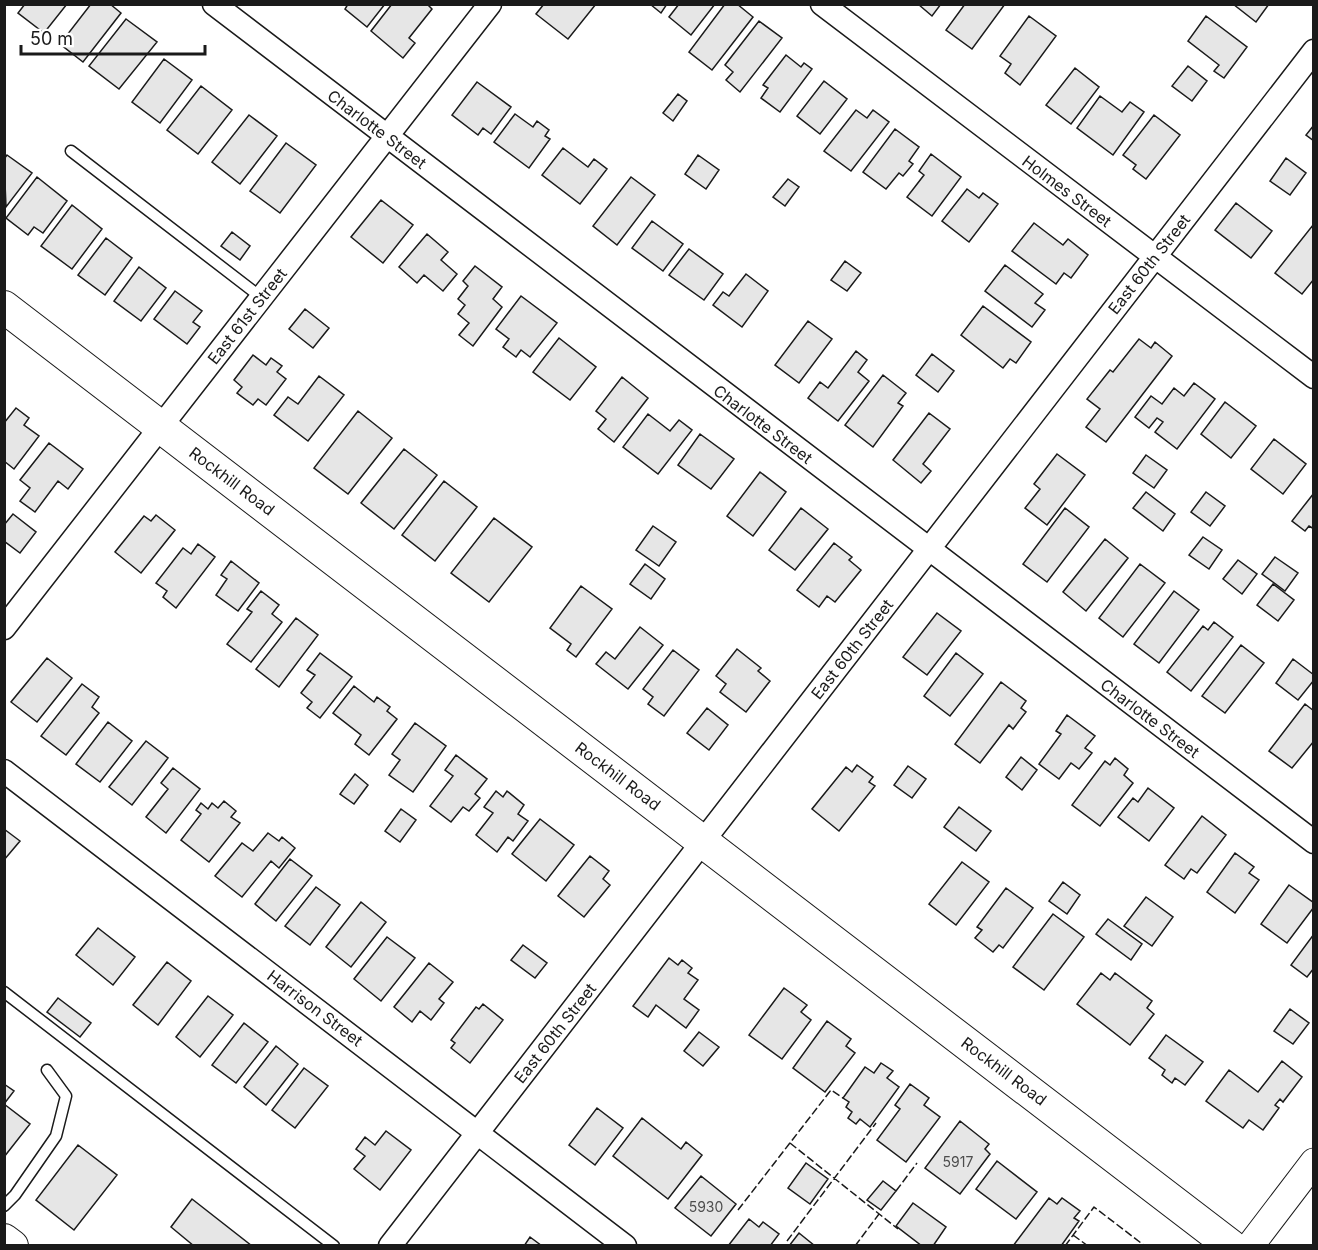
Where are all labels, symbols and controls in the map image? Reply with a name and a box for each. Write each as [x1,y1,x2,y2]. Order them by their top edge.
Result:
scale bar [21,18,206,56]
text: 50 m [30,28,73,49]
street label: Charlotte Street [324,85,430,173]
street label: Holmes Street [1018,151,1116,231]
street label: East 60th Street [1104,210,1194,318]
street label: East 61st Street [203,264,291,368]
street label: Charlotte Street [710,380,816,468]
street label: Rockhill Road [185,442,279,520]
street label: East 60th Street [807,595,897,703]
street label: Charlotte Street [1097,674,1203,762]
street label: Rockhill Road [571,737,665,815]
street label: Harrison Street [263,966,367,1050]
street label: East 60th Street [510,979,600,1087]
street label: Rockhill Road [957,1032,1051,1110]
house number: 5917 [943,1153,973,1170]
house number: 5930 [689,1198,723,1215]

